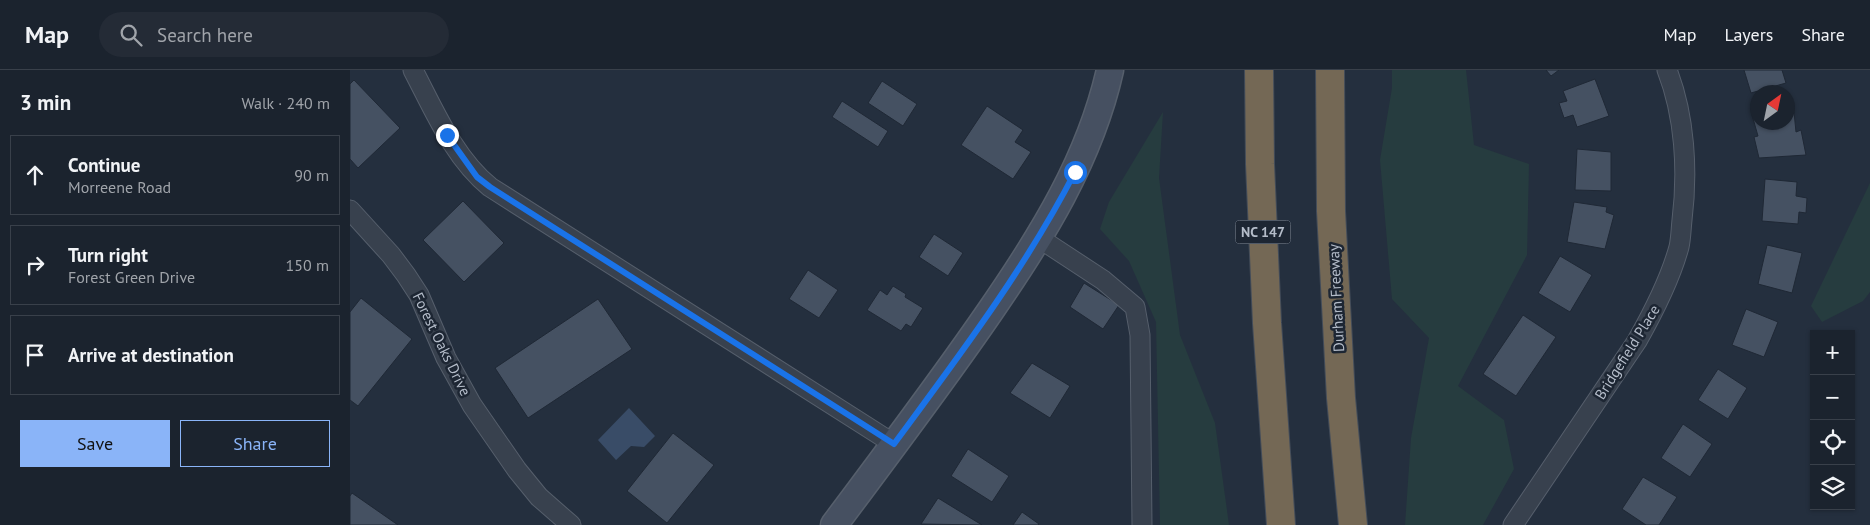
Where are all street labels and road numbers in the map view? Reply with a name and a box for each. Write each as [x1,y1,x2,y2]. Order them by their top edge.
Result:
road number: NC 147 [1236,220,1290,243]
street label: Durham Freeway [1324,244,1348,352]
street label: Forest Oaks Drive [409,289,475,399]
street label: Bridgefield Place [1590,301,1664,403]

